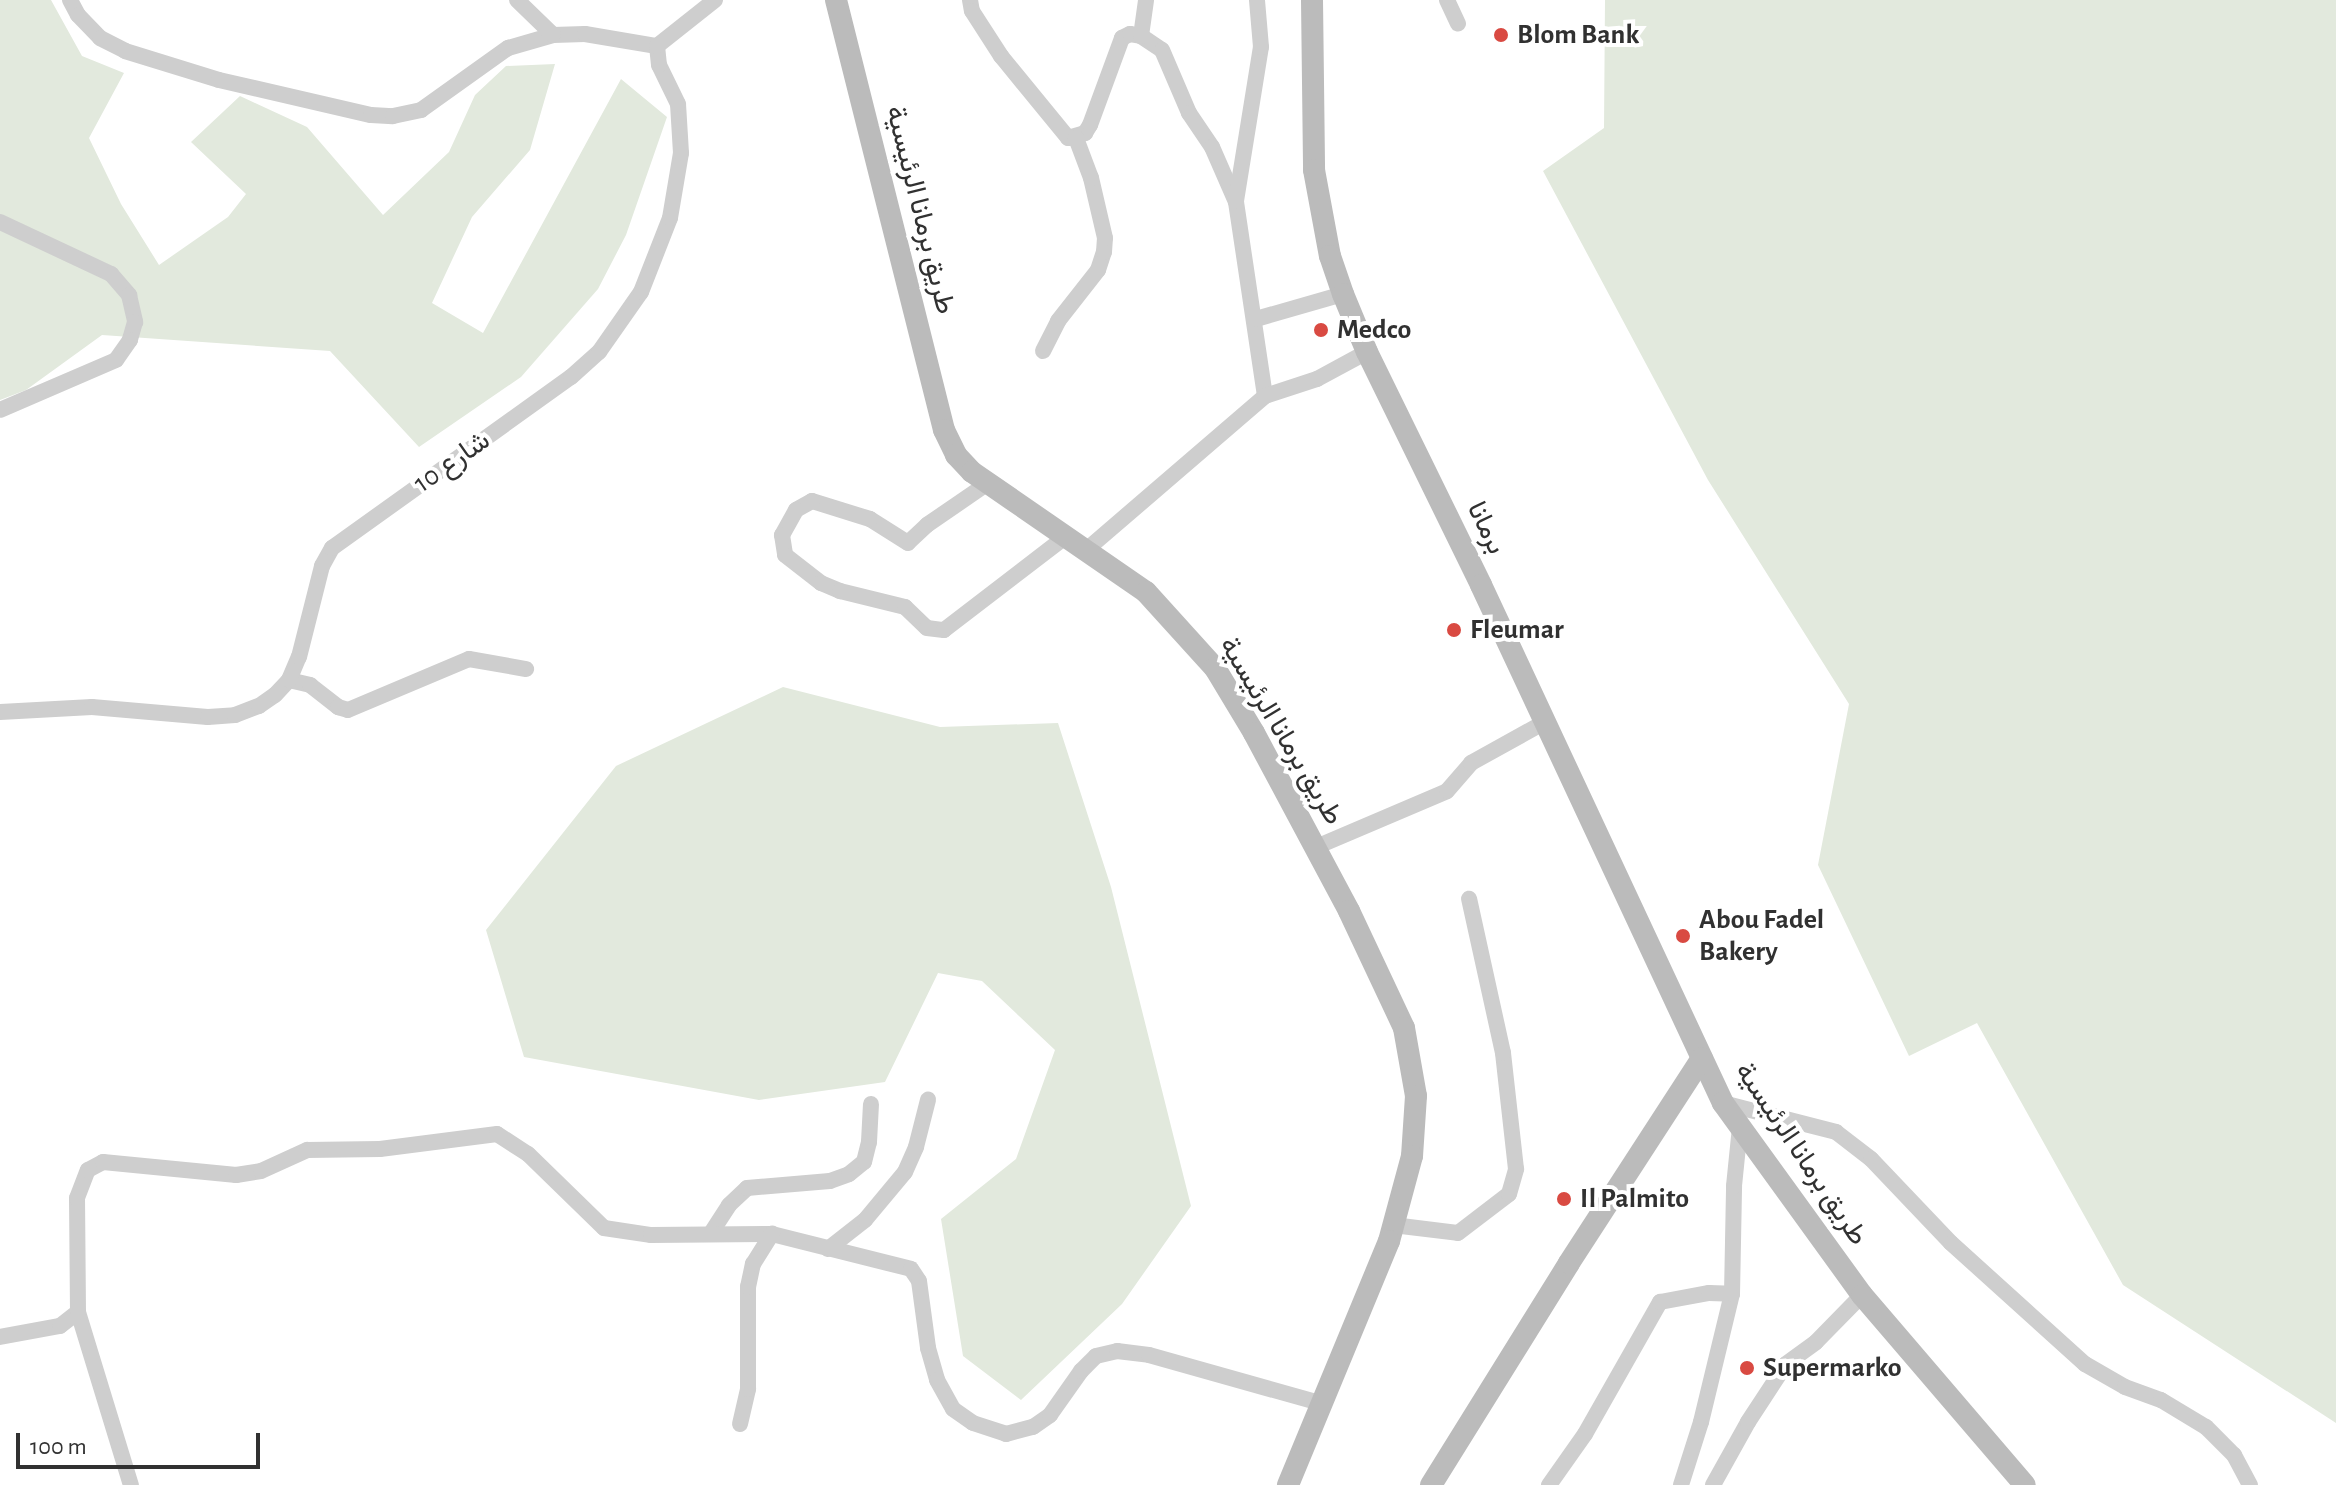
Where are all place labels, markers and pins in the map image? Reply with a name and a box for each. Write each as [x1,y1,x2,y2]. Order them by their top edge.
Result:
place label: Blom Bank [1517,18,1639,52]
marker: Blom Bank [1492,26,1510,44]
place label: Medco [1337,313,1411,347]
marker: Medco [1312,321,1330,339]
place label: Fleumar [1470,613,1564,647]
marker: Fleumar [1445,621,1463,639]
place label: Abou Fadel Bakery [1699,903,1824,969]
marker: Abou Fadel Bakery [1674,927,1692,945]
place label: Il Palmito [1580,1182,1689,1216]
marker: Il Palmito [1555,1190,1573,1208]
place label: Supermarko [1763,1351,1902,1385]
marker: Supermarko [1738,1359,1756,1377]

